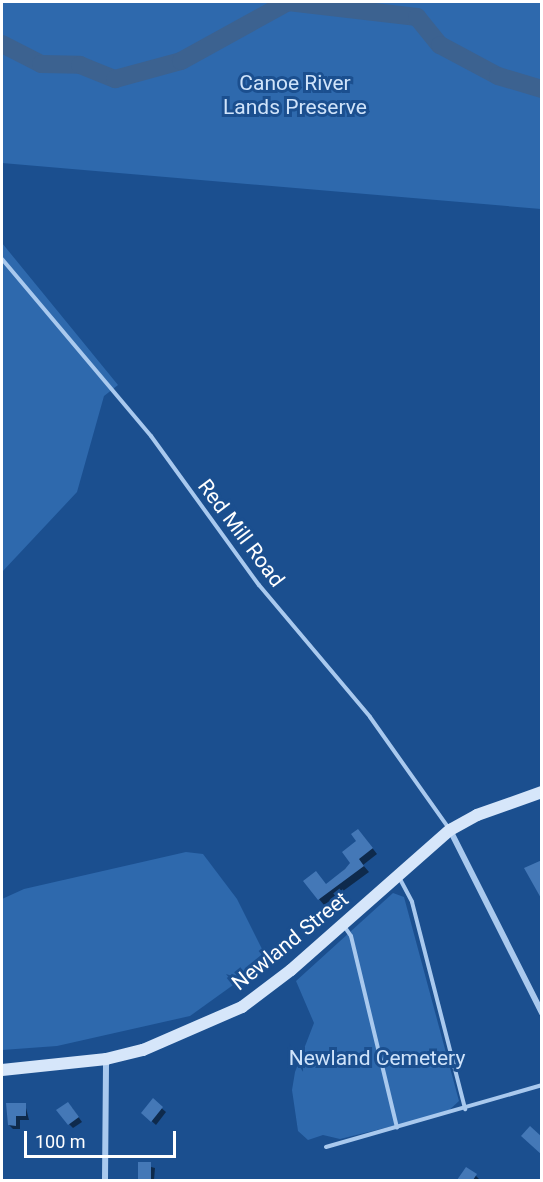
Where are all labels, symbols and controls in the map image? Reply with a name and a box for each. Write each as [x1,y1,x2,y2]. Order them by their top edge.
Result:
park label: Canoe River Lands Preserve [223,70,367,120]
street label: Red Mill Road [192,474,290,592]
street label: Newland Street [227,886,353,996]
park label: Newland Cemetery [289,1045,465,1071]
scale bar [27,1119,178,1157]
text: 100 m [35,1131,86,1152]

